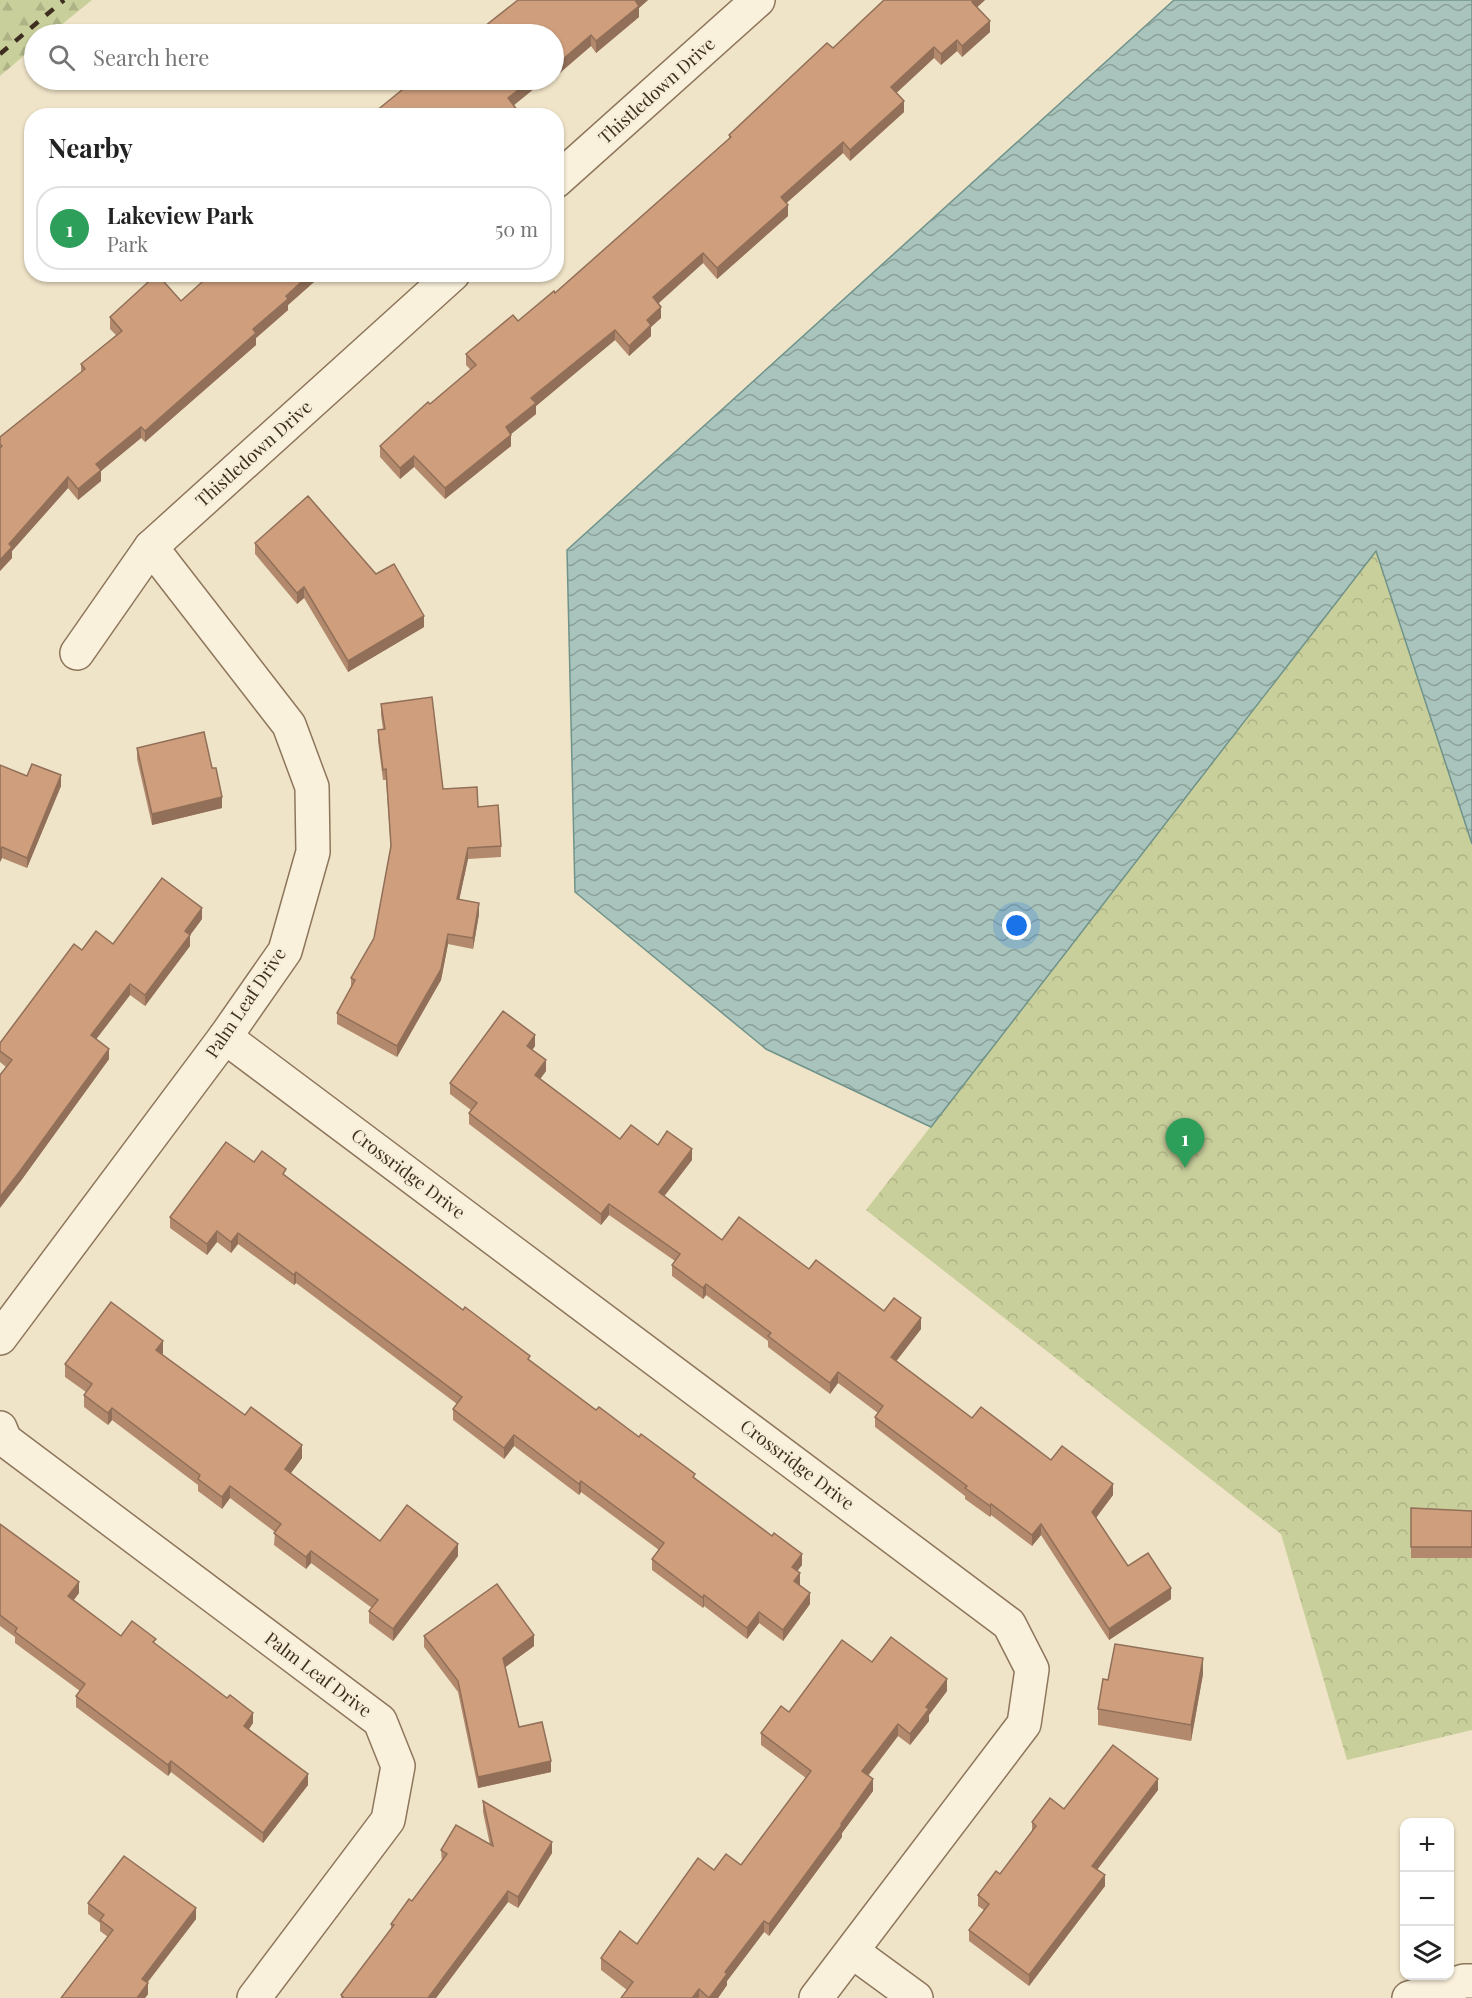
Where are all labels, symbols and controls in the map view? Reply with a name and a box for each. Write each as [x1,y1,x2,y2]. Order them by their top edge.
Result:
search box [24,24,564,90]
street label: Thistledown Drive [593,32,720,149]
icon: search [45,41,78,74]
text: Search here [93,42,209,72]
text: Nearby [48,130,133,165]
text: Lakeview Park [107,200,254,230]
text: 1 [66,215,73,242]
text: 50 m [495,215,538,242]
text: Park [107,230,148,257]
street label: Thistledown Drive [190,395,317,512]
your location [1002,911,1031,940]
street label: Palm Leaf Drive [199,943,291,1062]
pin: 1 [1166,1118,1204,1168]
street label: Crossridge Drive [347,1122,470,1224]
street label: Crossridge Drive [736,1413,859,1515]
street label: Palm Leaf Drive [260,1626,377,1722]
map controls [1400,1818,1454,1980]
button: + [1400,1818,1454,1872]
button: − [1400,1872,1454,1926]
button: layers [1400,1926,1454,1980]

